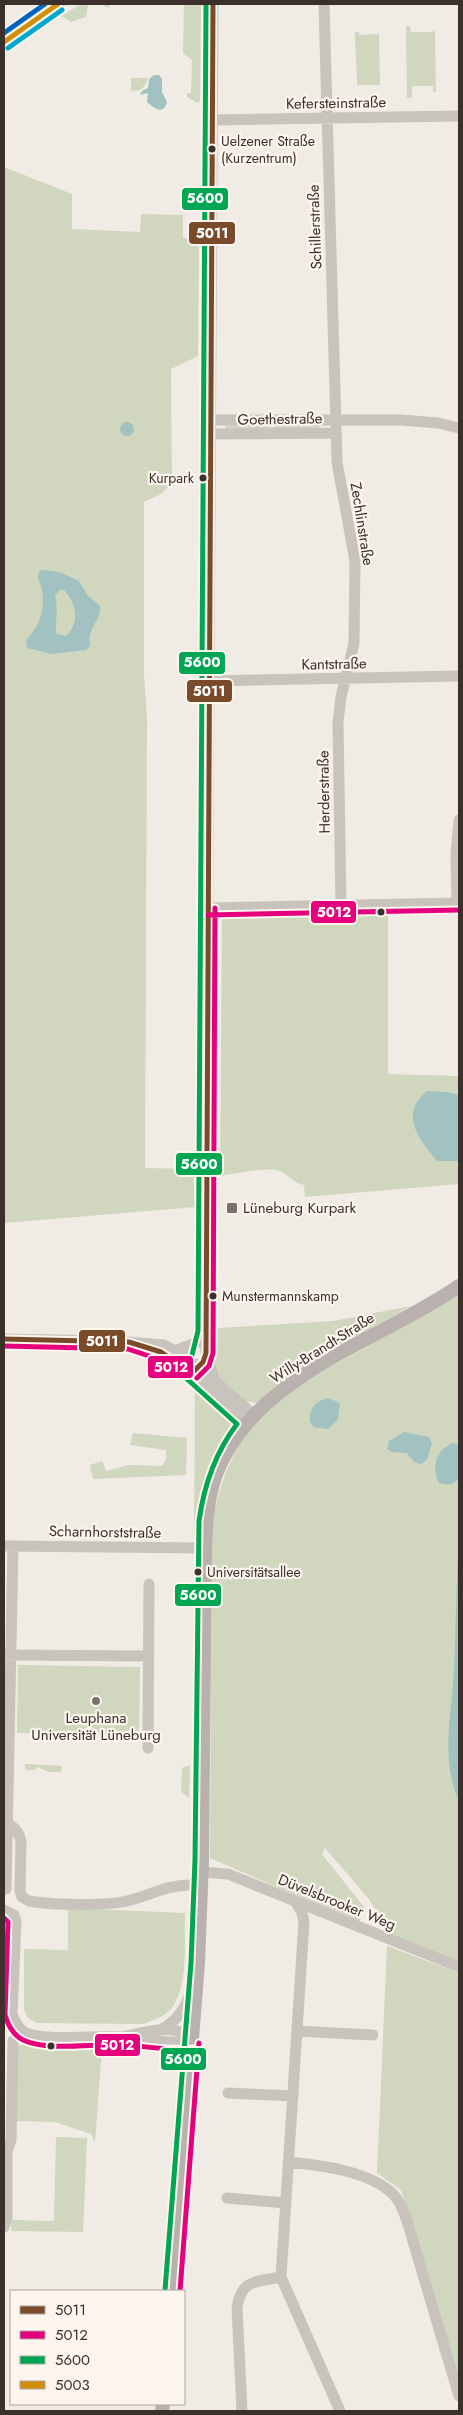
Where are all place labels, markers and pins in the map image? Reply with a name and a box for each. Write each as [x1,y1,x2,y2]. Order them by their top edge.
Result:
place label: Uelzener Straße (Kurzentrum) [221,131,315,168]
marker: Uelzener Straße (Kurzentrum) [207,144,217,154]
place label: Kurpark [149,468,195,488]
marker: Kurpark [198,473,208,483]
unlabelled marker [376,907,386,917]
place label: Lüneburg Kurpark [243,1197,357,1219]
marker: Lüneburg Kurpark [225,1201,239,1215]
place label: Munstermannskamp [222,1286,339,1306]
marker: Munstermannskamp [208,1291,218,1301]
place label: Universitätsallee [207,1562,301,1582]
marker: Universitätsallee [193,1567,203,1577]
marker: Leuphana Universität Lüneburg [90,1695,102,1707]
place label: Leuphana Universität Lüneburg [31,1707,161,1746]
unlabelled marker [46,2041,56,2051]

